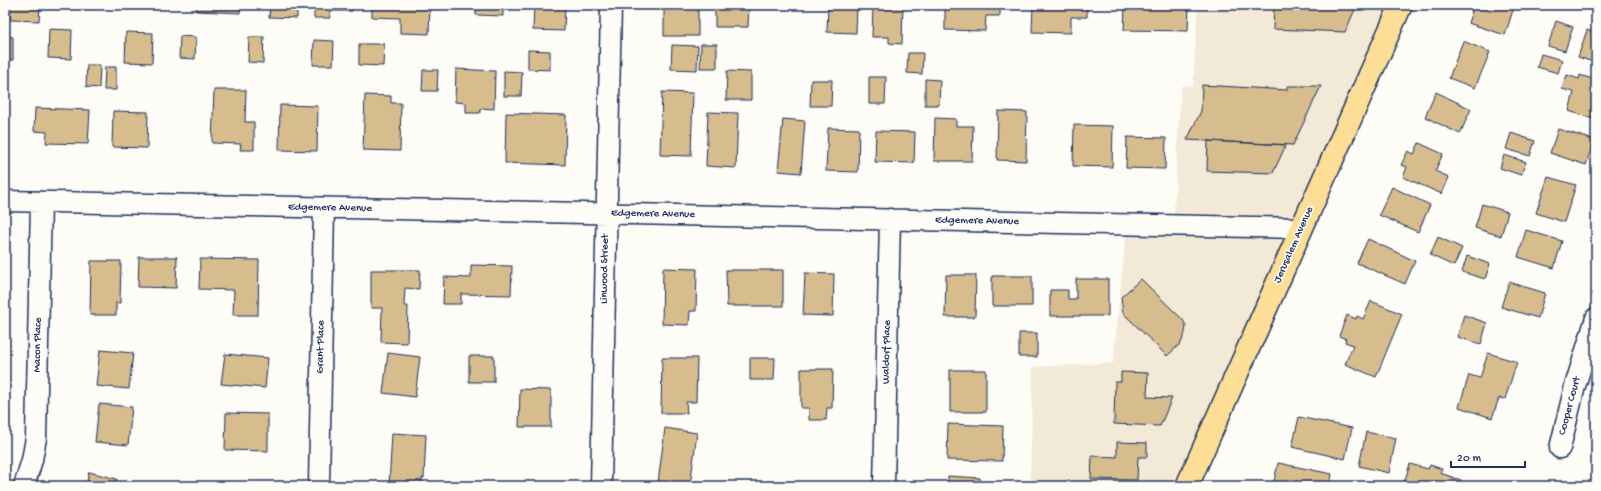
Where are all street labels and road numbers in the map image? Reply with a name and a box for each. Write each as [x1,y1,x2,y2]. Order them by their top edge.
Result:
street label: Edgemere Avenue [288,201,372,215]
street label: Jerusalem Avenue [1272,205,1316,285]
street label: Edgemere Avenue [611,207,695,221]
street label: Edgemere Avenue [935,214,1019,228]
street label: Linwood Street [598,232,612,304]
street label: Macon Place [32,317,44,373]
street label: Grant Place [315,320,327,374]
street label: Waldorf Place [879,320,894,384]
street label: Cooper Court [1556,374,1584,437]

